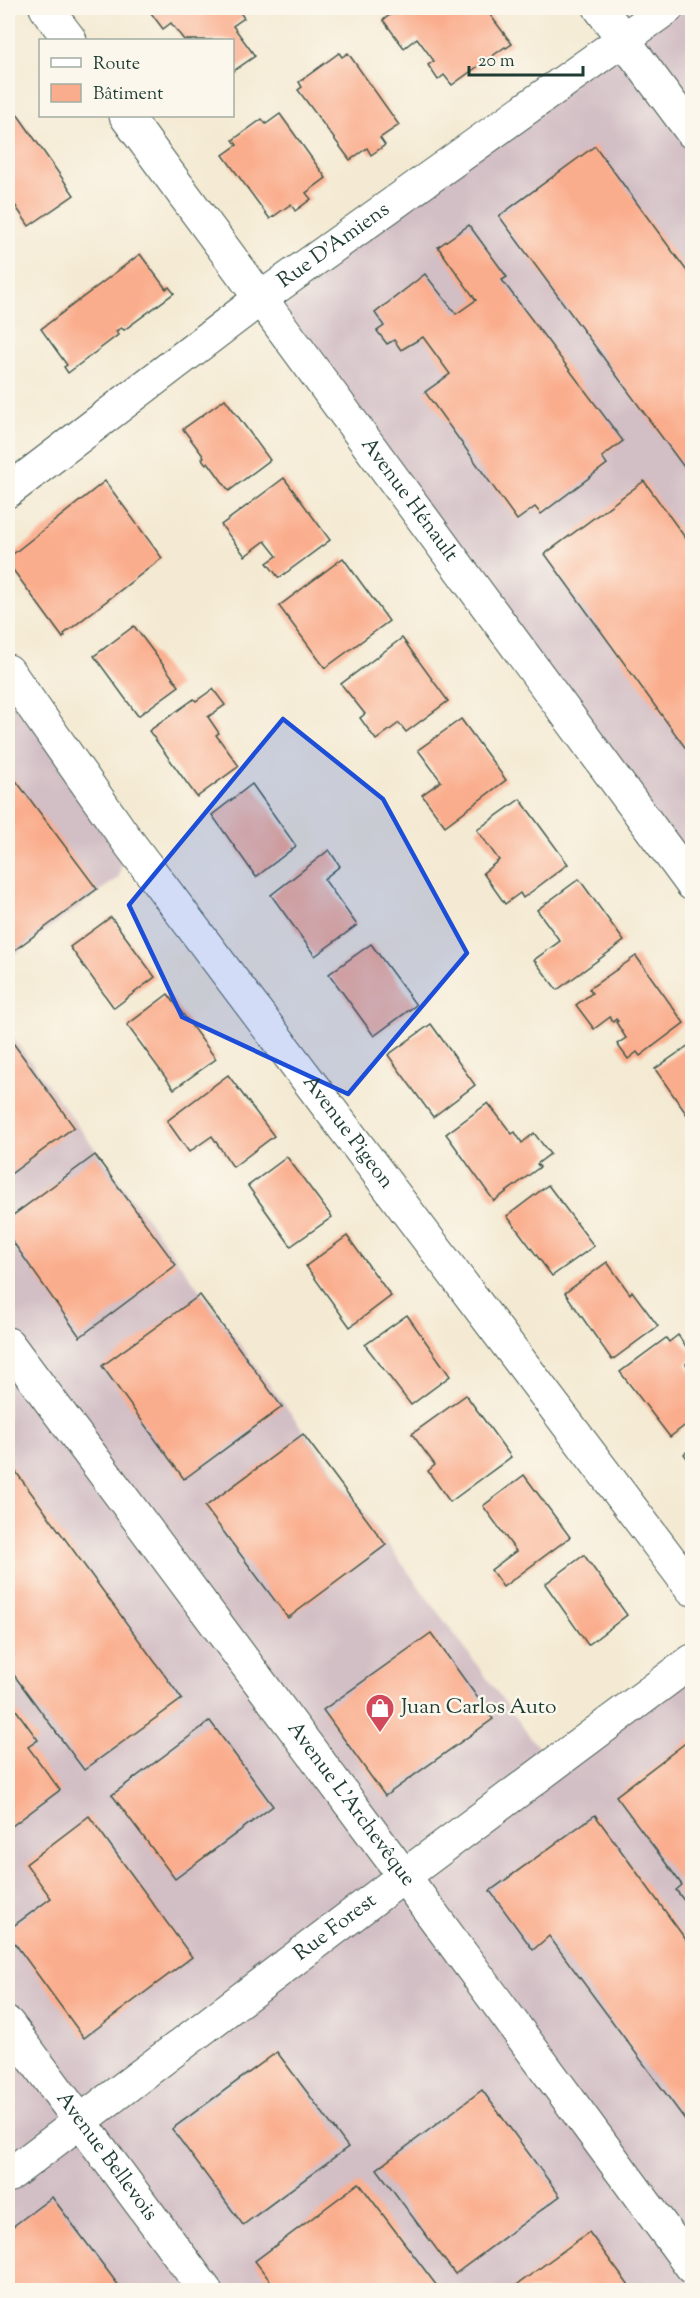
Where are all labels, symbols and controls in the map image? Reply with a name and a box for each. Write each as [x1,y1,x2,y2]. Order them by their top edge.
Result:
legend [39,39,234,117]
scale bar [469,39,583,77]
text: 20 m [478,49,515,75]
text: Route [93,52,140,78]
text: Bâtiment [93,82,163,108]
street label: Rue D'Amiens [272,195,396,296]
street label: Avenue Hénault [353,432,465,568]
street label: Avenue Pigeon [295,1069,400,1196]
shop icon: Juan Carlos Auto [364,1692,396,1734]
place label: Juan Carlos Auto [400,1693,557,1723]
street label: Avenue L'Archevêque [279,1716,422,1893]
street label: Rue Forest [288,1887,383,1969]
street label: Avenue Bellevois [48,2086,164,2228]

